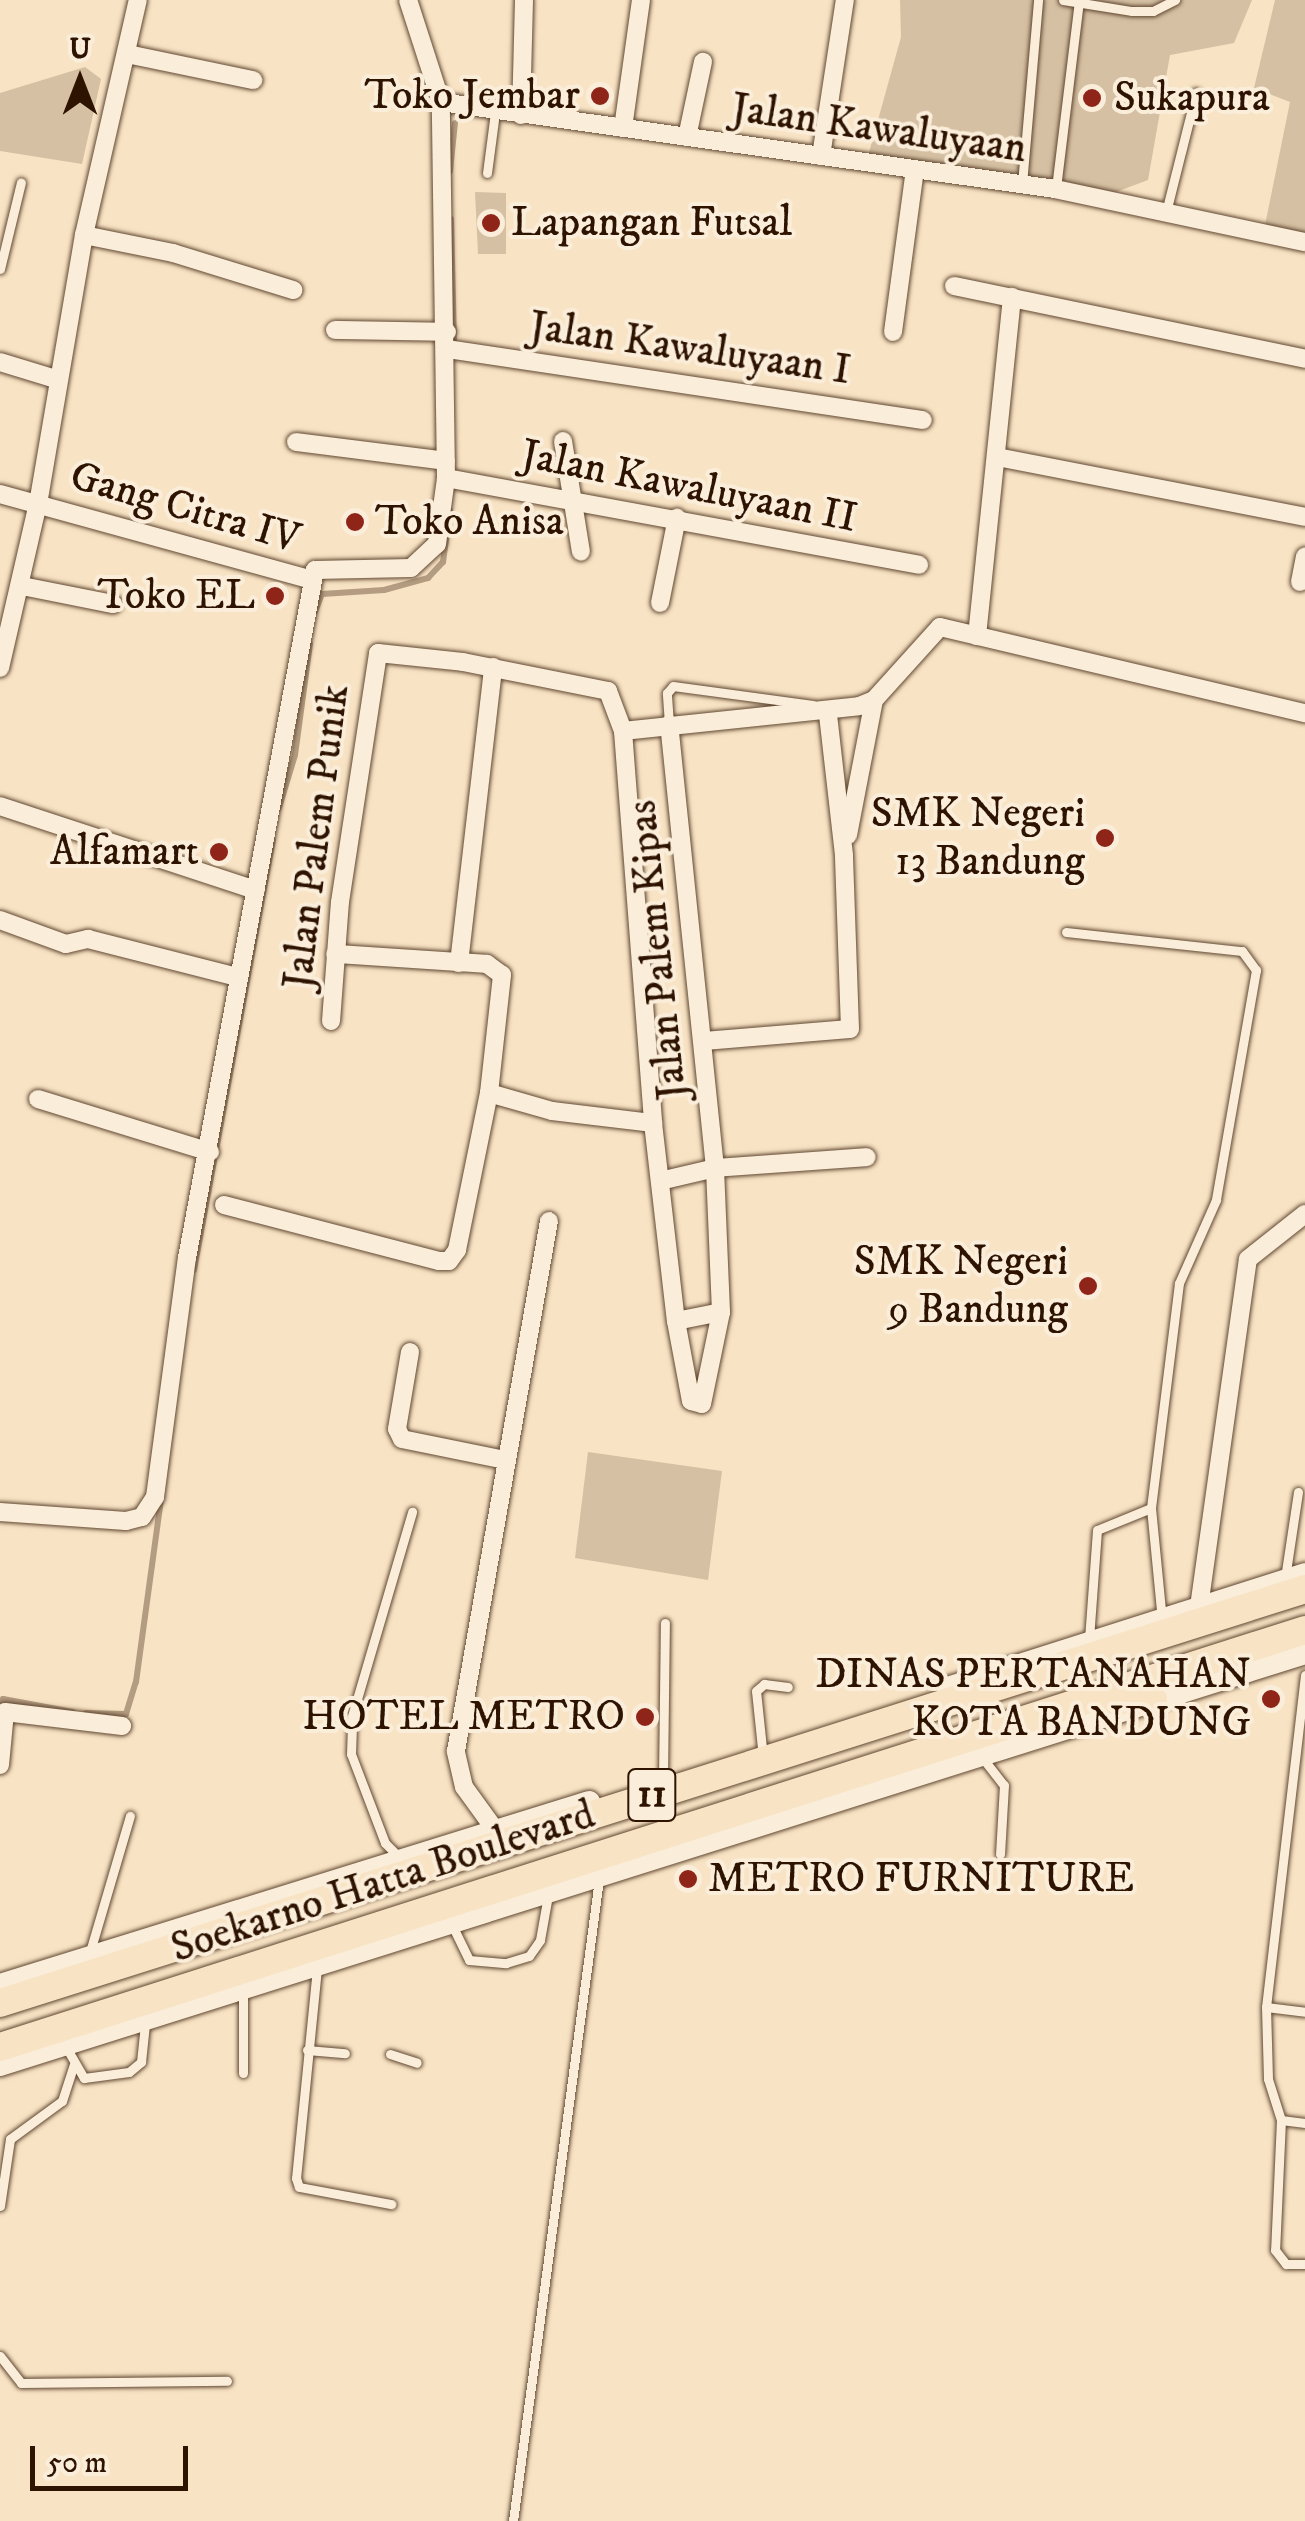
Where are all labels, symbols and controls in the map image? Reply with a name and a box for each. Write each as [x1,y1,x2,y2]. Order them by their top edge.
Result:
north arrow [30,30,130,130]
text: U [69,32,91,67]
place label: Toko Jembar [365,71,580,121]
place label: Sukapura [1114,73,1270,123]
street label: Jalan Kawaluyaan [728,83,1030,175]
marker: Toko Jembar [589,85,611,107]
marker: Sukapura [1079,85,1105,111]
place label: Lapangan Futsal [511,198,792,248]
marker: Lapangan Futsal [480,212,502,234]
street label: Jalan Kawaluyaan I [526,302,854,396]
street label: Jalan Kawaluyaan II [517,430,861,544]
street label: Gang Citra IV [64,451,306,565]
place label: Toko Anisa [375,497,564,547]
marker: Toko Anisa [344,511,366,533]
place label: Toko EL [98,571,255,621]
marker: Toko EL [264,585,286,607]
street label: Jalan Palem Punik [273,682,361,992]
place label: SMK Negeri 13 Bandung [871,789,1085,888]
street label: Jalan Palem Kipas [617,798,699,1102]
place label: Alfamart [50,827,199,877]
marker: SMK Negeri 13 Bandung [1094,827,1116,849]
marker: Alfamart [208,841,230,863]
place label: SMK Negeri 9 Bandung [854,1237,1068,1336]
marker: SMK Negeri 9 Bandung [1077,1275,1099,1297]
place label: DINAS PERTANAHAN KOTA BANDUNG [815,1650,1251,1748]
marker: DINAS PERTANAHAN KOTA BANDUNG [1260,1688,1282,1710]
place label: HOTEL METRO [302,1692,625,1742]
marker: HOTEL METRO [634,1706,656,1728]
road number: 11 [627,1760,677,1830]
street label: Soekarno Hatta Boulevard [165,1790,601,1974]
place label: METRO FURNITURE [708,1854,1134,1904]
marker: METRO FURNITURE [677,1868,699,1890]
scale bar [35,2426,192,2488]
text: 50 m [47,2445,107,2482]

